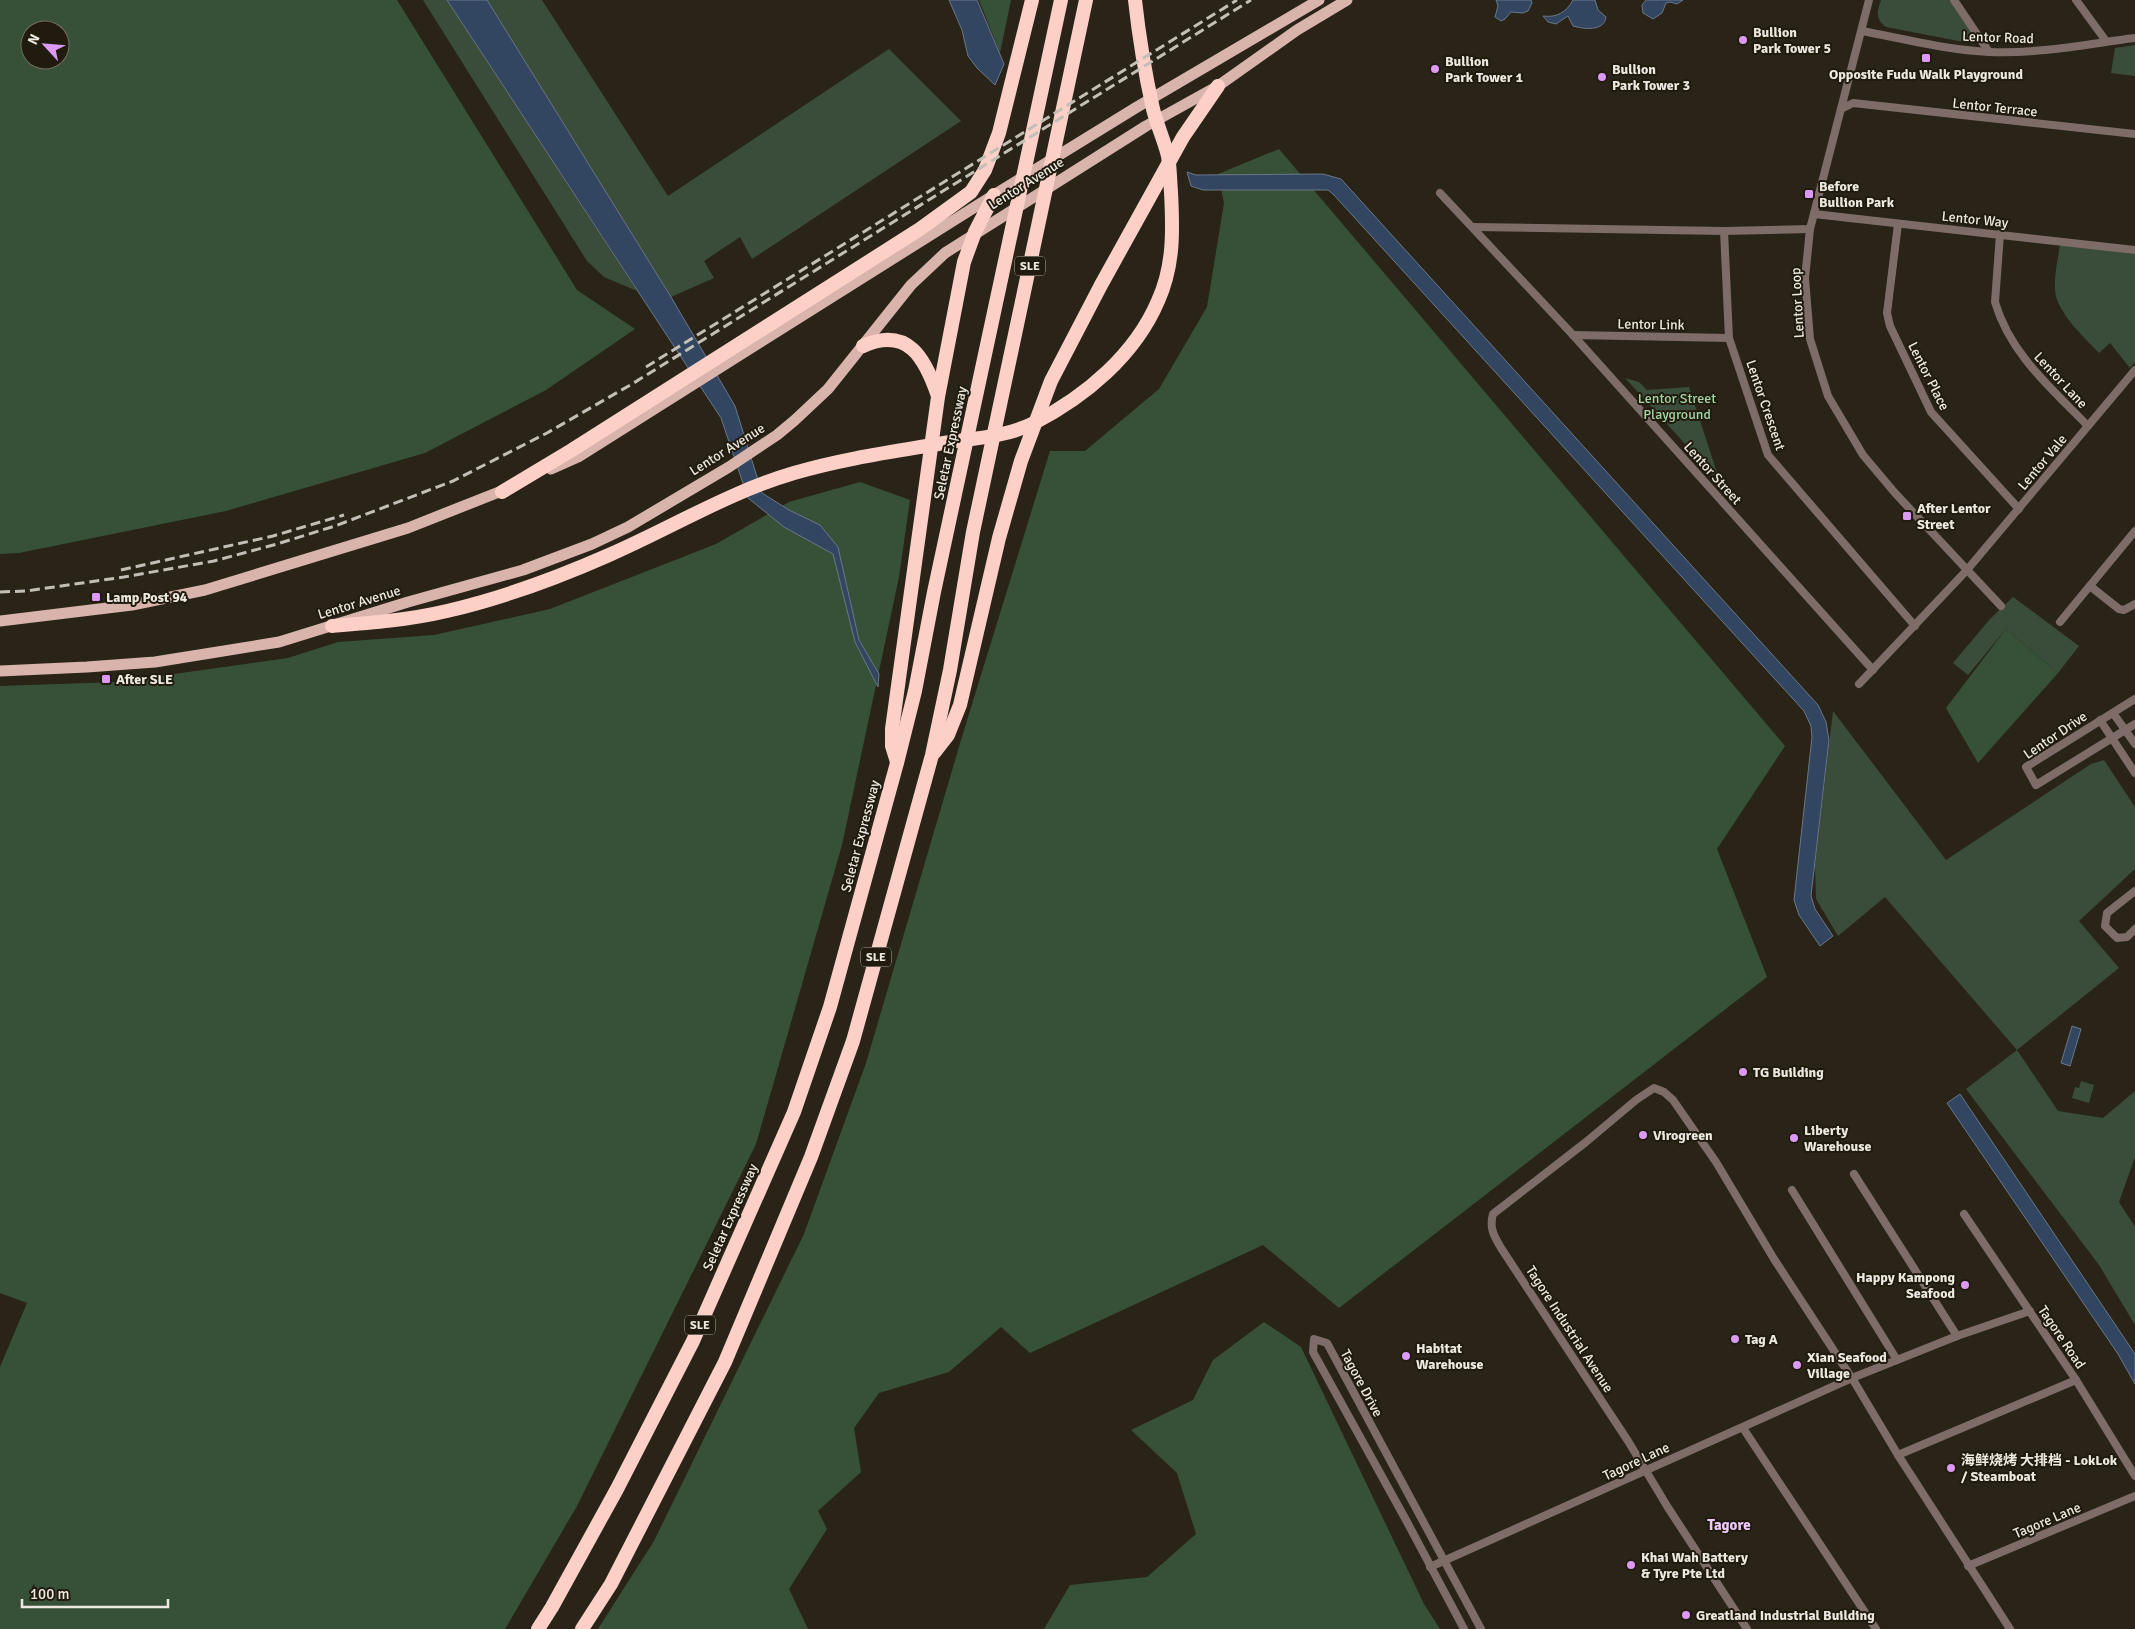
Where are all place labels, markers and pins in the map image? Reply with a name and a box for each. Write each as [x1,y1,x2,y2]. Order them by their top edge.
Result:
place label: Bullion Park Tower 5 [1753,24,1831,57]
marker: Bullion Park Tower 5 [1737,34,1749,46]
marker: Opposite Fudu Walk Playground [1920,52,1932,64]
place label: Bullion Park Tower 1 [1445,53,1523,86]
place label: Bullion Park Tower 3 [1612,61,1690,94]
marker: Bullion Park Tower 1 [1429,63,1441,75]
place label: Opposite Fudu Walk Playground [1829,66,2023,83]
marker: Bullion Park Tower 3 [1596,71,1608,83]
place label: Before Bullion Park [1819,178,1895,211]
marker: Before Bullion Park [1803,188,1815,200]
place label: After Lentor Street [1917,500,1991,533]
marker: After Lentor Street [1901,510,1913,522]
place label: Lamp Post 94 [106,589,188,606]
marker: Lamp Post 94 [90,591,102,603]
place label: After SLE [116,671,173,688]
marker: After SLE [100,673,112,685]
place label: TG Building [1753,1064,1824,1081]
marker: TG Building [1737,1066,1749,1078]
place label: Liberty Warehouse [1804,1122,1872,1155]
place label: Virogreen [1653,1127,1713,1144]
marker: Virogreen [1637,1129,1649,1141]
marker: Liberty Warehouse [1788,1132,1800,1144]
place label: Happy Kampong Seafood [1856,1269,1955,1302]
marker: Happy Kampong Seafood [1959,1279,1971,1291]
place label: Tag A [1745,1331,1778,1348]
marker: Tag A [1729,1333,1741,1345]
place label: Habitat Warehouse [1416,1340,1484,1373]
place label: Xian Seafood Village [1807,1349,1887,1382]
marker: Habitat Warehouse [1400,1350,1412,1362]
marker: Xian Seafood Village [1791,1359,1803,1371]
place label: 海鲜烧烤 大排档 - LokLok / Steamboat [1961,1452,2118,1485]
marker: 海鲜烧烤 大排档 - LokLok / Steamboat [1945,1462,1957,1474]
place label: Khai Wah Battery & Tyre Pte Ltd [1641,1549,1748,1582]
marker: Khai Wah Battery & Tyre Pte Ltd [1625,1559,1637,1571]
place label: Greatland Industrial Building [1696,1607,1875,1624]
marker: Greatland Industrial Building [1680,1609,1692,1621]

